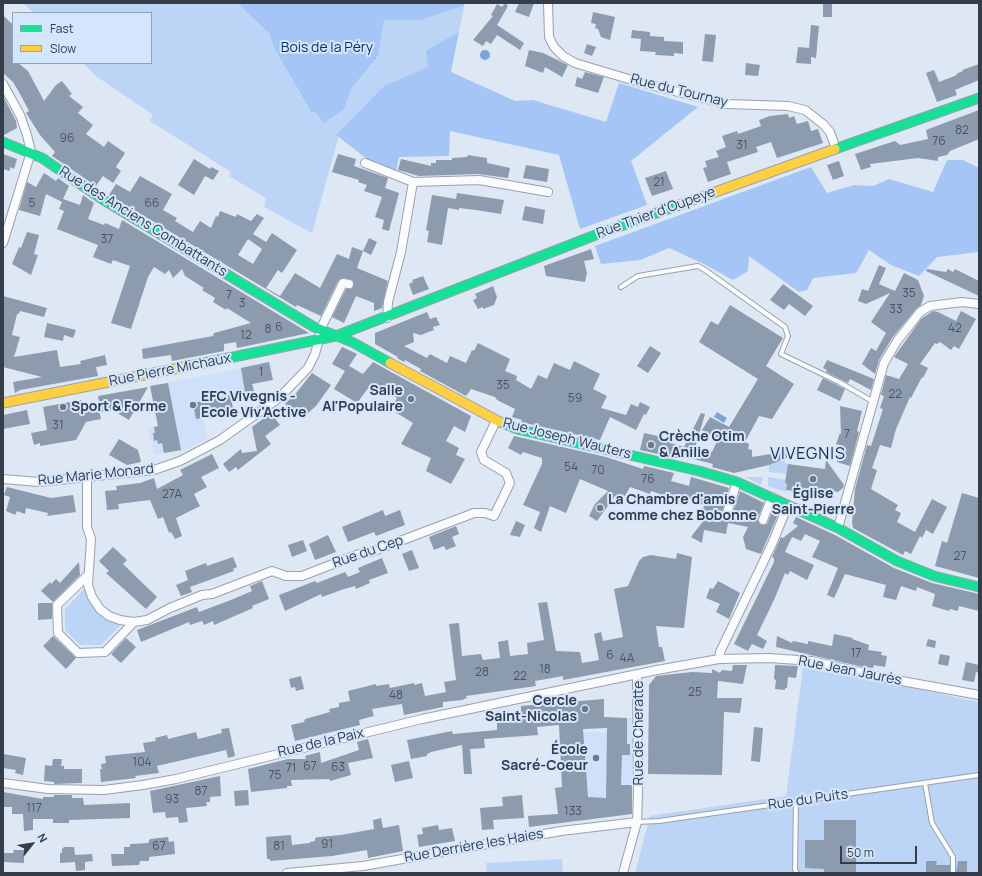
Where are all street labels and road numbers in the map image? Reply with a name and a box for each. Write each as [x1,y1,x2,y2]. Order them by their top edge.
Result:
street label: Rue du Tournay [629,71,729,111]
street label: Rue des Anciens Combattants [56,163,230,281]
street label: Rue Thier d'Oupeye [594,184,718,242]
street label: Rue Pierre Michaux [108,350,232,390]
street label: Rue Joseph Wauters [501,415,633,463]
street label: Rue Marie Monard [37,461,155,489]
street label: Rue du Cep [330,532,406,572]
street label: Rue Jean Jaurès [797,653,903,689]
street label: Rue de Cheratte [631,680,647,786]
street label: Rue de la Paix [276,725,366,761]
street label: Rue du Puits [767,786,849,814]
street label: Rue Derrière les Haies [403,825,545,867]

